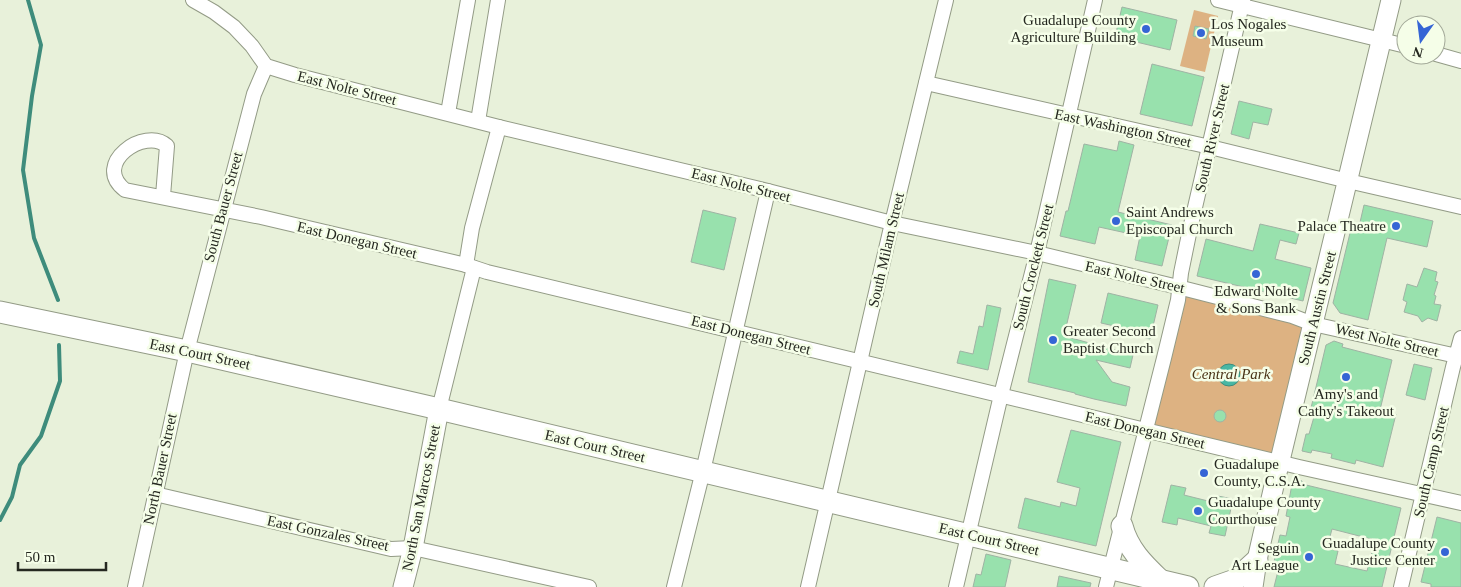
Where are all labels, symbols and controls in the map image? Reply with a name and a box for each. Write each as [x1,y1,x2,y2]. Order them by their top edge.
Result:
place label: Guadalupe County Agriculture Building [1011,12,1136,45]
north arrow [1396,15,1446,65]
place label: Los Nogales Museum [1211,16,1287,49]
marker: Guadalupe County Agriculture Building [1140,23,1152,35]
marker: Los Nogales Museum [1195,27,1207,39]
text: N [1411,44,1425,61]
street label: East Nolte Street [296,68,399,108]
street label: South River Street [1192,81,1232,194]
street label: East Washington Street [1053,106,1194,150]
street label: South Bauer Street [201,149,246,264]
street label: East Nolte Street [690,165,793,205]
street label: South Milam Street [865,190,907,309]
street label: South Crockett Street [1010,202,1057,332]
place label: Saint Andrews Episcopal Church [1126,204,1234,237]
marker: Saint Andrews Episcopal Church [1110,215,1122,227]
street label: East Donegan Street [296,218,419,262]
place label: Palace Theatre [1298,218,1386,234]
marker: Palace Theatre [1390,220,1402,232]
street label: South Austin Street [1295,249,1339,367]
street label: East Nolte Street [1084,258,1187,296]
marker: Edward Nolte & Sons Bank [1250,268,1262,280]
place label: Edward Nolte & Sons Bank [1214,283,1298,316]
street label: East Donegan Street [690,312,813,358]
street label: West Nolte Street [1334,320,1441,360]
place label: Greater Second Baptist Church [1063,323,1156,356]
marker: Greater Second Baptist Church [1047,334,1059,346]
street label: East Court Street [148,336,253,373]
park label: Central Park [1192,366,1271,382]
marker: Amy's and Cathy's Takeout [1340,371,1352,383]
place label: Amy's and Cathy's Takeout [1298,386,1395,419]
street label: South Camp Street [1410,404,1452,519]
street label: East Donegan Street [1084,408,1207,452]
street label: North Bauer Street [140,411,180,526]
street label: North San Marcos Street [399,423,443,573]
street label: East Court Street [543,427,648,466]
place label: Guadalupe County, C.S.A. [1214,456,1305,489]
marker: Guadalupe County, C.S.A. [1198,467,1210,479]
place label: Guadalupe County Courthouse [1208,494,1321,527]
marker: Guadalupe County Courthouse [1192,505,1204,517]
street label: East Gonzales Street [266,512,391,554]
street label: East Court Street [937,520,1042,559]
place label: Guadalupe County Justice Center [1322,535,1435,568]
scale bar [18,540,105,572]
place label: Seguin Art League [1231,540,1299,573]
marker: Guadalupe County Justice Center [1439,546,1451,558]
text: 50 m [25,549,56,565]
marker: Seguin Art League [1303,551,1315,563]

